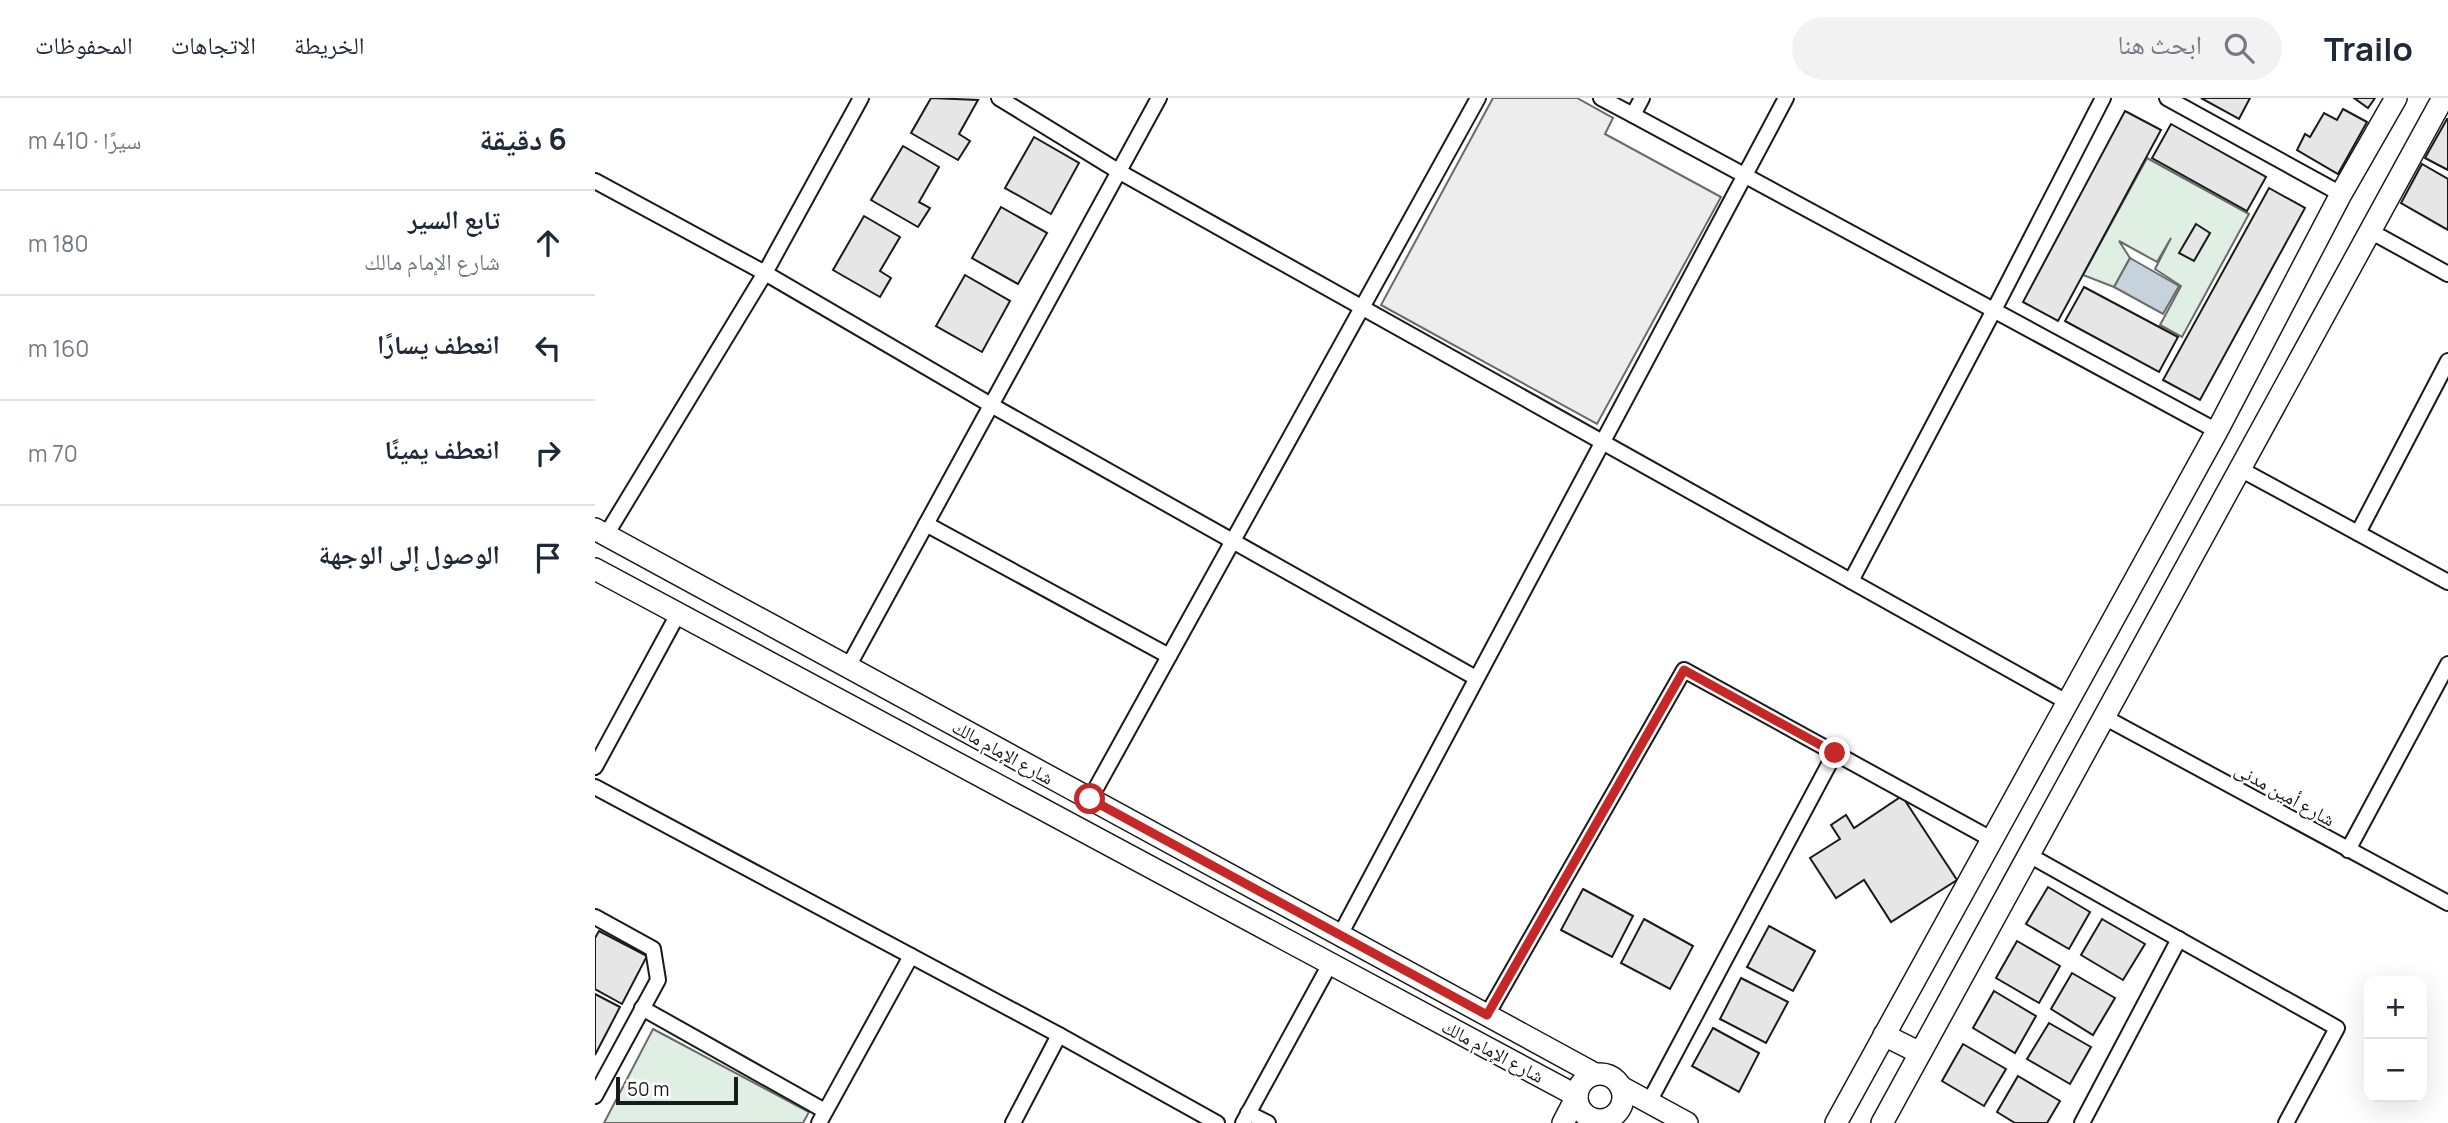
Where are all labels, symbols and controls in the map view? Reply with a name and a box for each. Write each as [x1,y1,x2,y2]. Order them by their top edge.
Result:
search box [1792,17,2282,80]
text: ابحث هنا [2117,26,2202,62]
text: Trailo [2324,26,2413,71]
text: المحفوظات [35,28,133,61]
text: الاتجاهات [171,28,256,61]
text: الخريطة [294,28,365,61]
icon: search [2220,29,2258,67]
text: 6 دقيقة [479,118,567,159]
text: سيرًا · 410 m [28,124,141,156]
text: تابع السير [408,201,500,237]
icon: ahead [529,224,567,262]
text: 180 m [28,227,88,259]
text: شارع الإمام مالك [364,245,500,277]
text: انعطف يسارًا [377,326,500,362]
icon: left [529,329,567,367]
text: 160 m [28,332,89,364]
text: انعطف يمينًا [385,431,500,467]
icon: right [529,434,567,472]
text: 70 m [28,437,78,469]
text: الوصول إلى الوجهة [319,536,500,572]
icon: arrive [529,539,567,577]
street label: شارع الإمام مالك [947,713,1058,791]
route end [1819,737,1850,768]
street label: شارع أمين مدنى [2230,756,2340,832]
route start [1074,783,1105,814]
map controls [2364,976,2427,1102]
button: + [2364,976,2427,1039]
street label: شارع الإمام مالك [1437,1013,1549,1090]
button: − [2364,1039,2427,1102]
scale bar [616,1074,739,1106]
text: 50 m [627,1076,669,1102]

